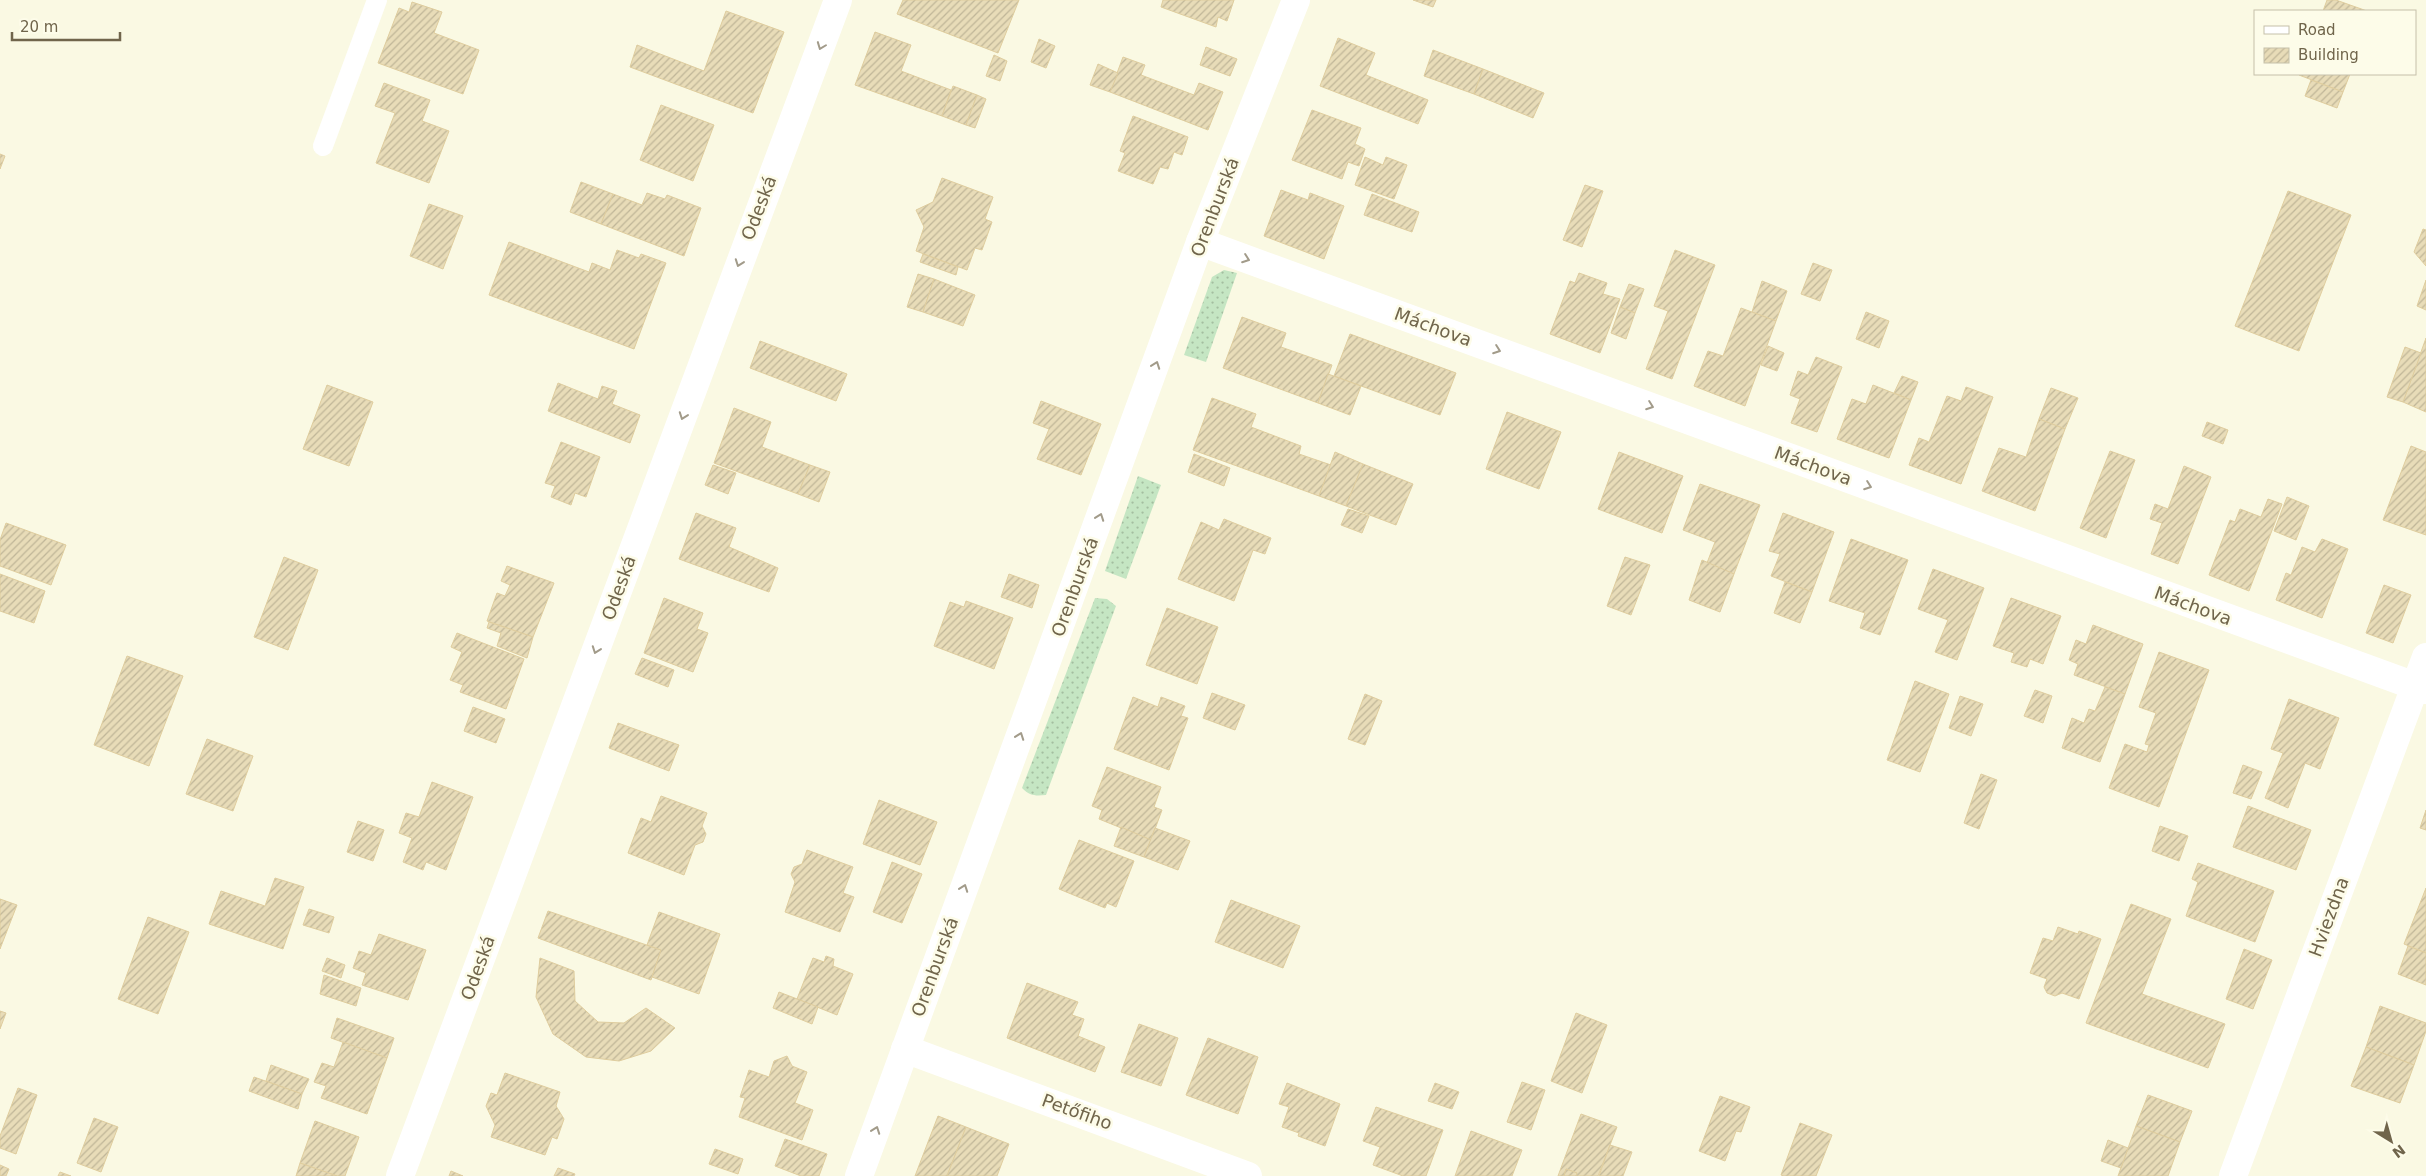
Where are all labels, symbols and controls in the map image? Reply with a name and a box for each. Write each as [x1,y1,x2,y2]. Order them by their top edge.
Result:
scale bar [12,10,120,42]
legend [2254,10,2416,75]
text: 20 m [20,18,58,36]
text: Road [2298,21,2336,39]
one-way arrow [817,41,827,49]
text: Building [2298,46,2359,64]
street label: Orenburská [1186,154,1243,259]
street label: Odeská [737,173,780,243]
one-way arrow [1242,253,1250,263]
one-way arrow [735,258,745,267]
street label: Máchova [1392,303,1475,350]
one-way arrow [1493,345,1501,355]
one-way arrow [1150,361,1160,370]
one-way arrow [1645,400,1654,410]
one-way arrow [679,411,689,419]
street label: Máchova [1772,442,1855,489]
one-way arrow [1864,480,1872,490]
one-way arrow [1094,514,1104,522]
street label: Orenburská [1047,534,1102,639]
street label: Odeská [597,553,640,623]
street label: Máchova [2152,582,2235,629]
one-way arrow [592,646,602,654]
one-way arrow [1014,732,1024,740]
street label: Hviezdna [2304,874,2353,960]
one-way arrow [958,885,968,893]
street label: Orenburská [907,914,962,1019]
street label: Odeská [456,933,499,1003]
street label: Petőfiho [1039,1089,1115,1134]
north arrow [2366,1116,2416,1166]
one-way arrow [870,1126,880,1135]
text: N [2389,1141,2408,1161]

